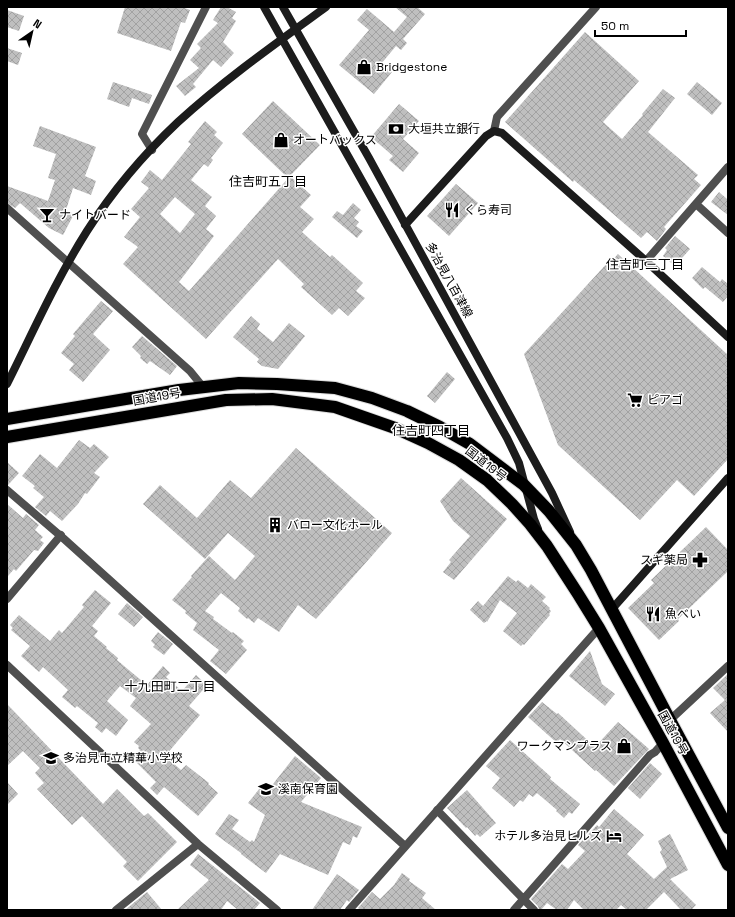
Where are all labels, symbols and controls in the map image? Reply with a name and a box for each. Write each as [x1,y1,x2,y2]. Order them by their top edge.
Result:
north arrow [12,12,52,52]
scale bar [595,12,686,38]
text: N [31,16,45,32]
text: 50 m [601,18,629,34]
shop icon: Bridgestone [355,58,373,76]
place label: Bridgestone [376,59,447,75]
bank icon: 大垣共立銀行 [387,120,405,138]
place label: 大垣共立銀行 [408,121,480,137]
shop icon: オートバックス [272,131,290,149]
place label: オートバックス [293,132,377,148]
district label: 住吉町五丁目 [229,173,307,190]
restaurant icon: くら寿司 [443,201,461,219]
place label: くら寿司 [464,202,512,218]
bar icon: ナイトバード [38,206,56,224]
place label: ナイトバード [59,207,131,223]
street label: 多治見八百津線 [422,239,476,321]
district label: 住吉町三丁目 [606,256,684,273]
street label: 国道19号 [132,385,182,409]
supermarket icon: ピアゴ [626,391,644,409]
place label: ピアゴ [647,392,683,408]
district label: 住吉町四丁目 [392,422,470,439]
street label: 国道19号 [462,443,510,485]
building icon: バロー文化ホール [266,516,284,534]
place label: バロー文化ホール [287,517,383,533]
pharmacy icon: スギ薬局 [691,551,709,569]
place label: スギ薬局 [640,552,688,568]
restaurant icon: 魚べい [644,605,662,623]
place label: 魚べい [665,606,701,622]
district label: 十九田町二丁目 [124,678,216,695]
street label: 国道19号 [654,708,692,758]
shop icon: ワークマンプラス [615,737,633,755]
place label: ワークマンプラス [517,738,612,754]
school or university icon: 多治見市立精華小学校 [42,749,60,767]
place label: 多治見市立精華小学校 [63,750,183,766]
school or university icon: 溪南保育園 [257,780,275,798]
place label: 溪南保育園 [278,781,338,797]
hotel icon: ホテル多治見ヒルズ [605,827,623,845]
place label: ホテル多治見ヒルズ [494,828,602,844]

